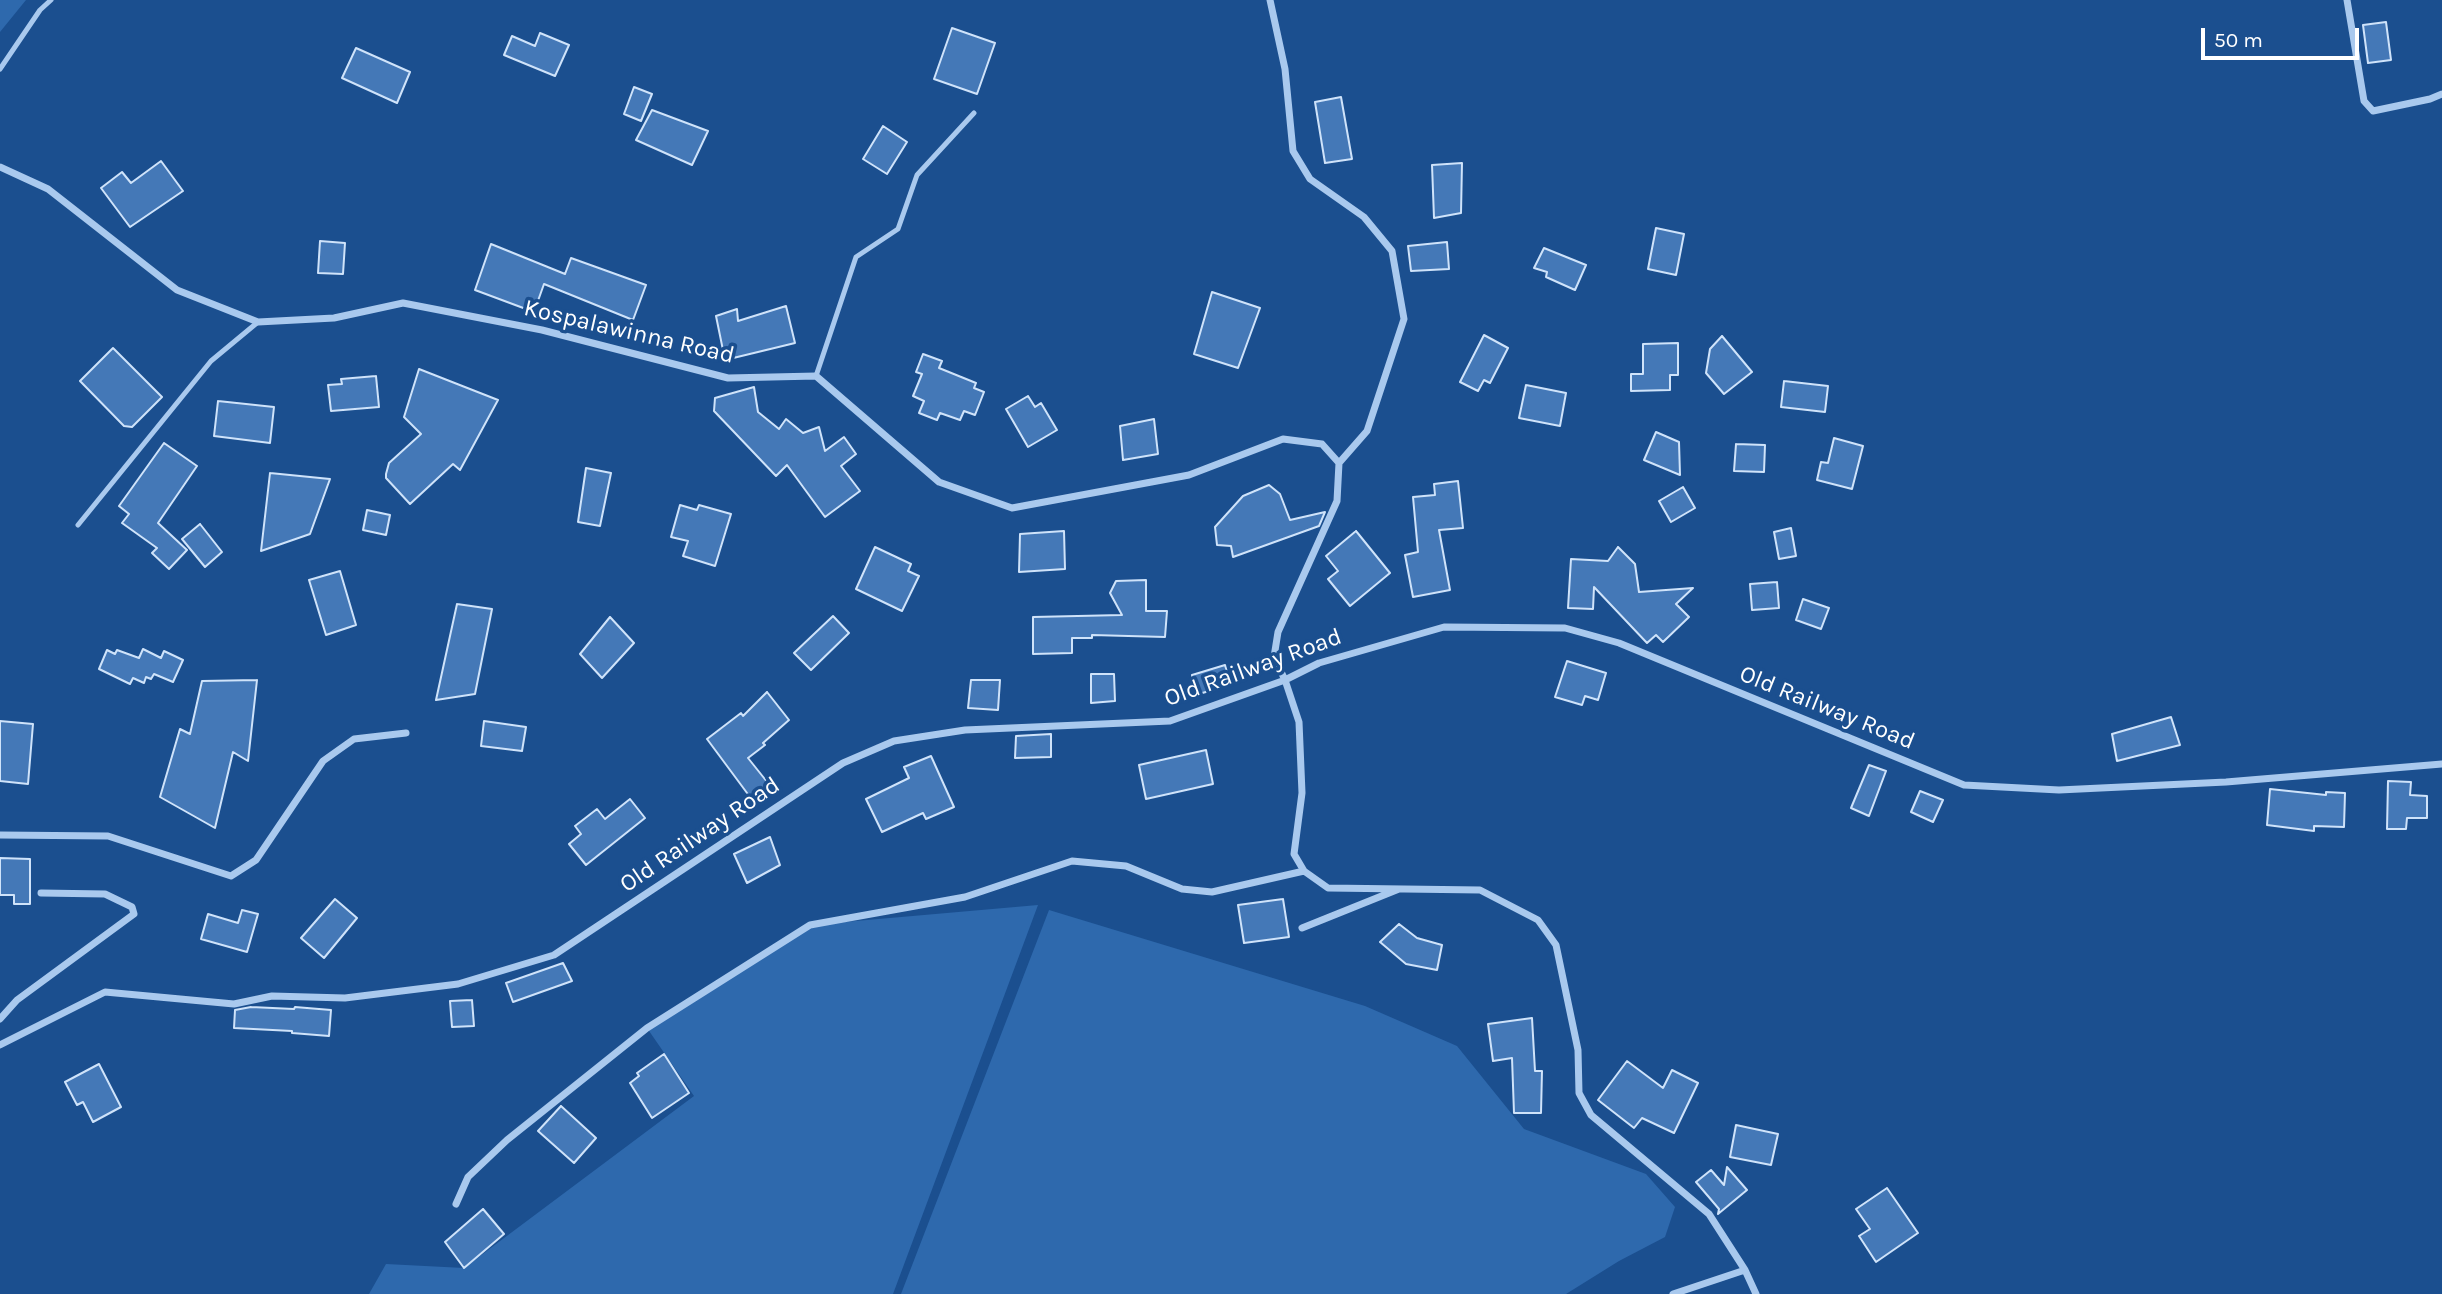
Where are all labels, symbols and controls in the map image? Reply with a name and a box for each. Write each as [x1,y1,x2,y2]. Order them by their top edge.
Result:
scale bar [2204,14,2362,58]
text: 50 m [2214,28,2263,52]
street label: Kospalawinna Road [521,294,737,370]
street label: Old Railway Road [1160,623,1346,713]
street label: Old Railway Road [1735,660,1919,756]
street label: Old Railway Road [615,771,785,899]

